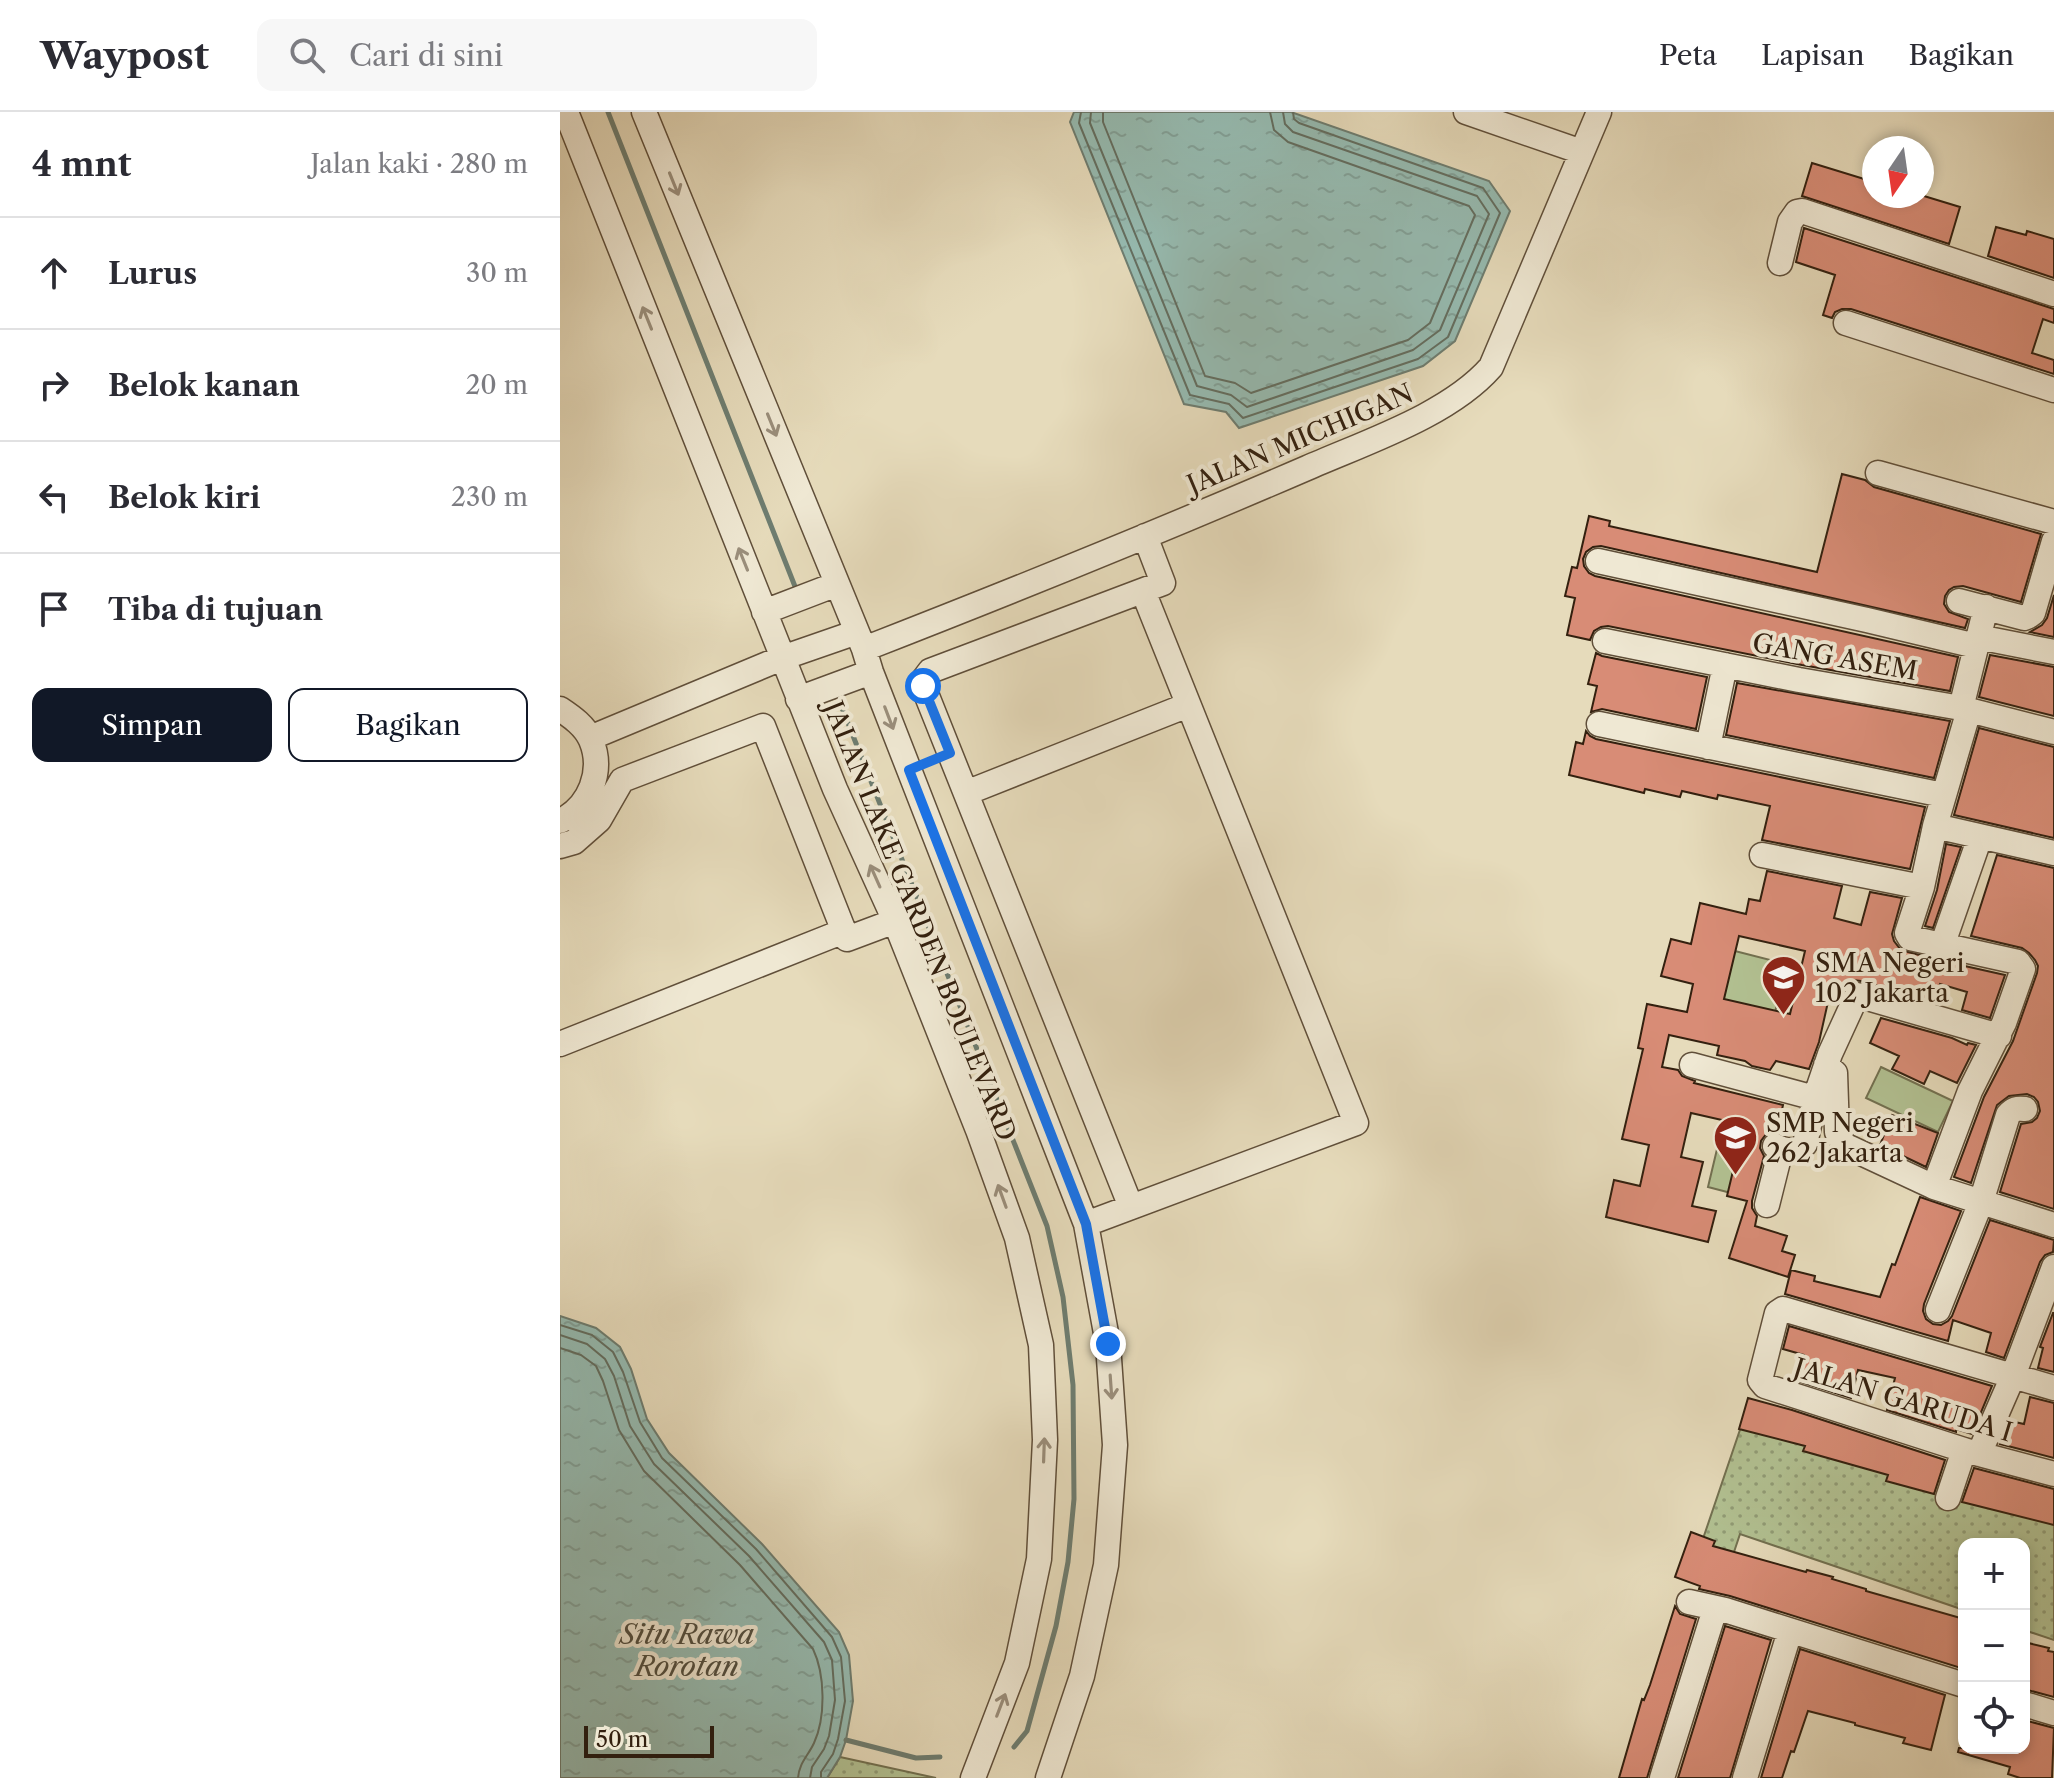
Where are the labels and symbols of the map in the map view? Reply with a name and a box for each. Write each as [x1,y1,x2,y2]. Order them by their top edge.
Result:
north arrow [1862,136,1934,208]
one-way arrow [668,171,682,196]
one-way arrow [639,306,654,331]
street label: JALAN MICHIGAN [1179,377,1418,503]
one-way arrow [766,412,780,437]
one-way arrow [735,548,749,572]
street label: GANG ASEM [1750,627,1920,687]
route start [905,668,941,704]
street label: JALAN LAKE GARDEN BOULEVARD [815,693,1023,1145]
one-way arrow [883,705,897,730]
one-way arrow [866,865,881,889]
place label: SMA Negeri 102 Jakarta [1815,947,1965,1009]
school or university icon: SMA Negeri 102 Jakarta [1760,954,1808,1017]
place label: SMP Negeri 262 Jakarta [1766,1107,1914,1169]
school or university icon: SMP Negeri 262 Jakarta [1711,1114,1759,1177]
one-way arrow [994,1184,1008,1209]
route end [1090,1326,1126,1362]
street label: JALAN GARUDA I [1786,1350,2016,1449]
one-way arrow [1104,1373,1119,1400]
one-way arrow [1037,1438,1052,1464]
water label: Situ Rawa Rorotan [618,1617,755,1683]
one-way arrow [995,1693,1009,1718]
scale bar [584,1722,714,1758]

